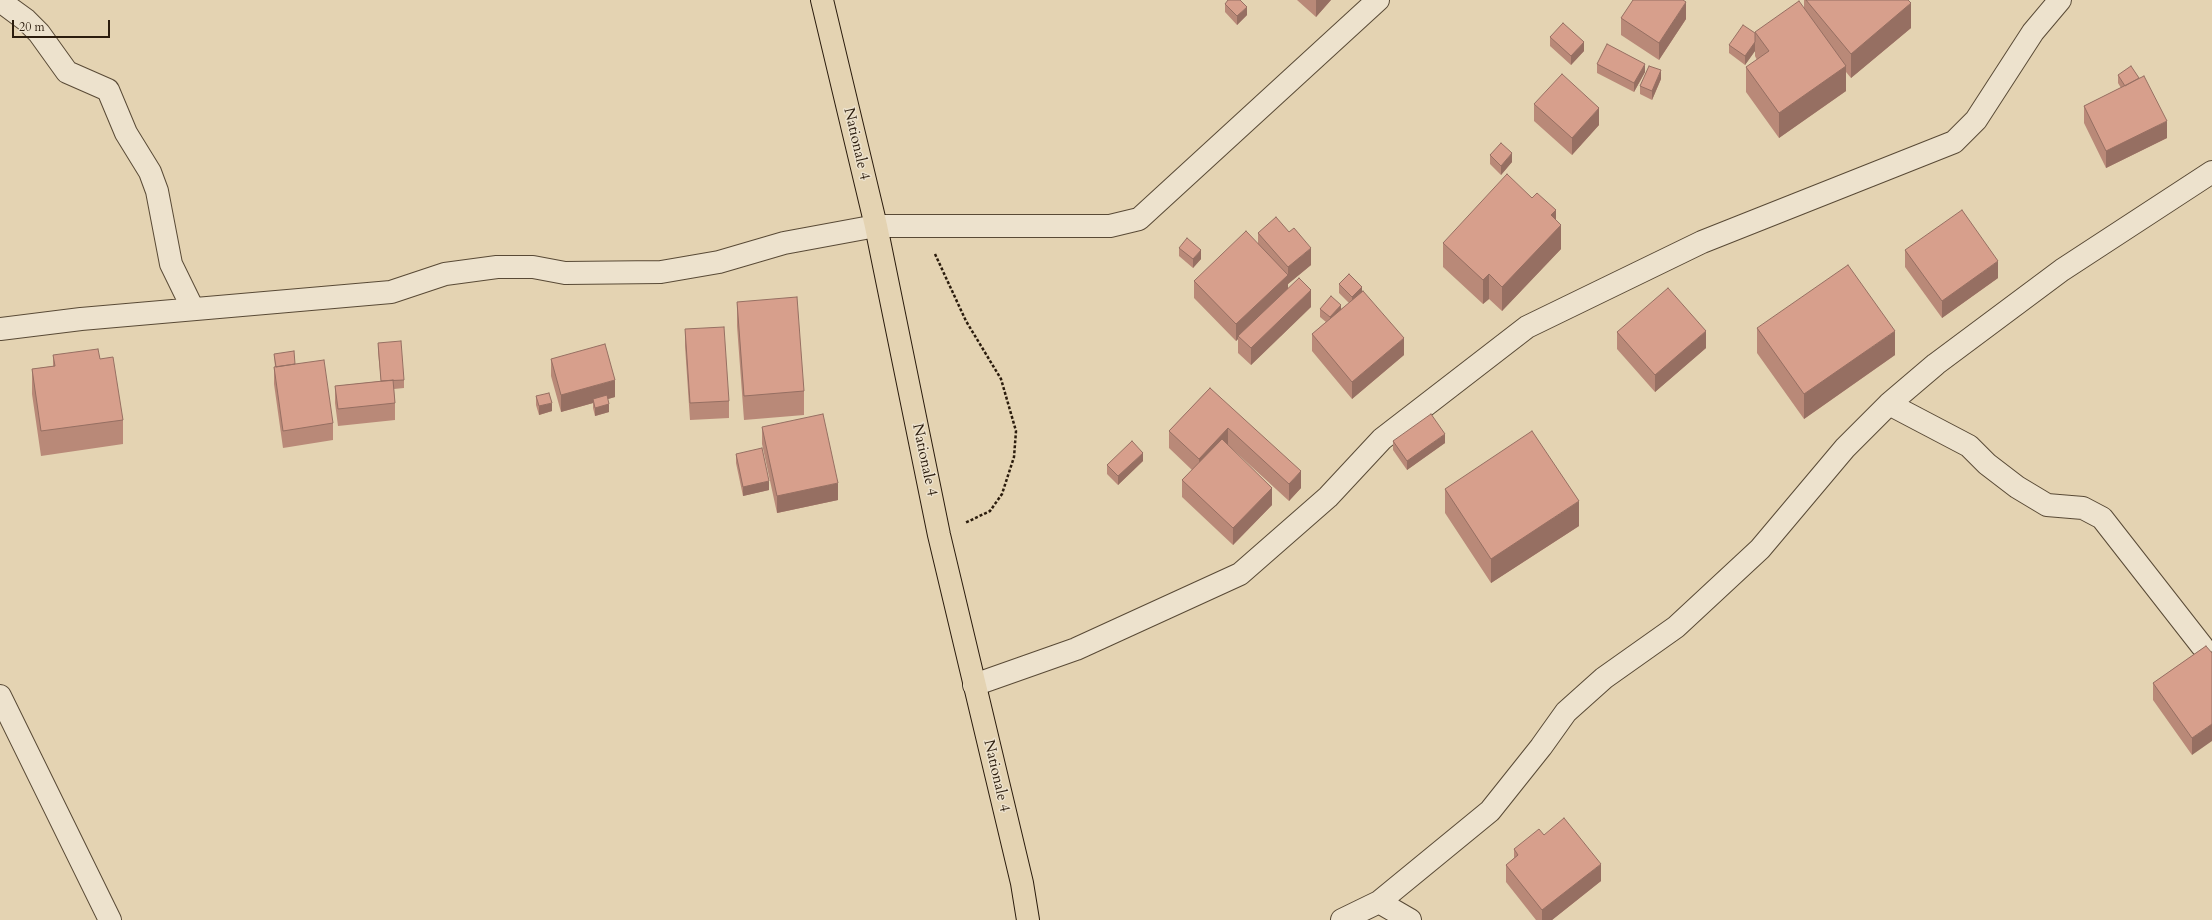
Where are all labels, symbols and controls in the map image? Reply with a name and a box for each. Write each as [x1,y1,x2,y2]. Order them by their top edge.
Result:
scale bar [14,12,112,38]
text: 20 m [19,19,45,35]
street label: Nationale 4 [839,106,873,182]
street label: Nationale 4 [908,422,940,498]
street label: Nationale 4 [979,738,1013,814]

